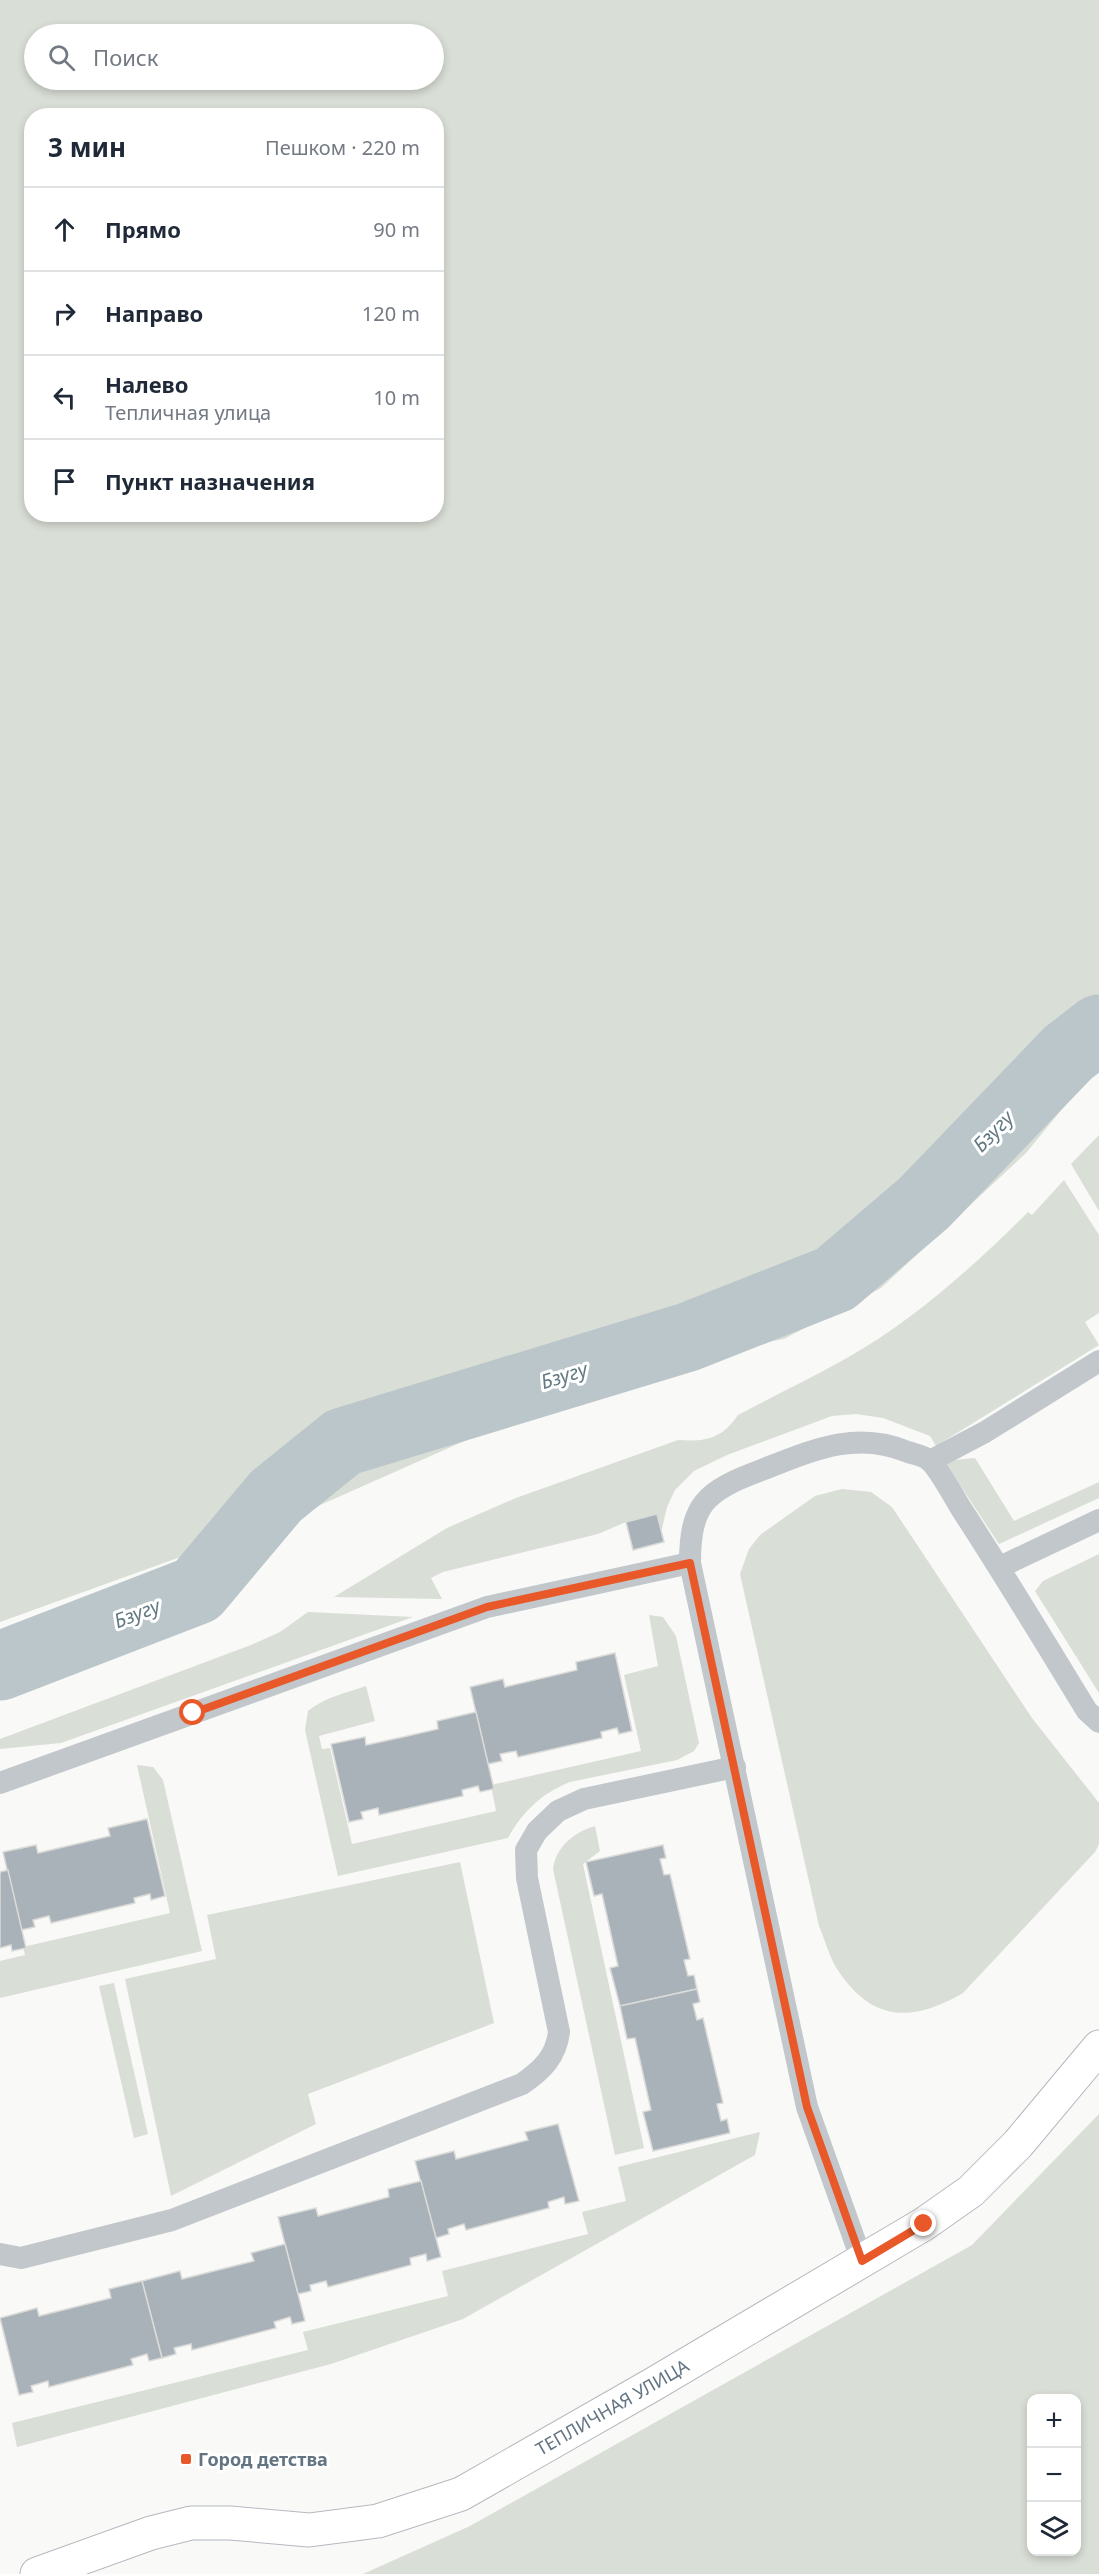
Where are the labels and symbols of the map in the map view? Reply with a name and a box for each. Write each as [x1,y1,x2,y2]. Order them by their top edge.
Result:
water label: Бзугу [967,1104,1020,1158]
water label: Бзугу [537,1355,592,1395]
water label: Бзугу [110,1591,165,1634]
route start [179,1699,205,1725]
route end [910,2210,936,2236]
street label: ТЕПЛИЧНАЯ УЛИЦА [531,2353,693,2461]
place label: Город детства [198,2447,328,2471]
marker: Город детства [179,2452,193,2466]

